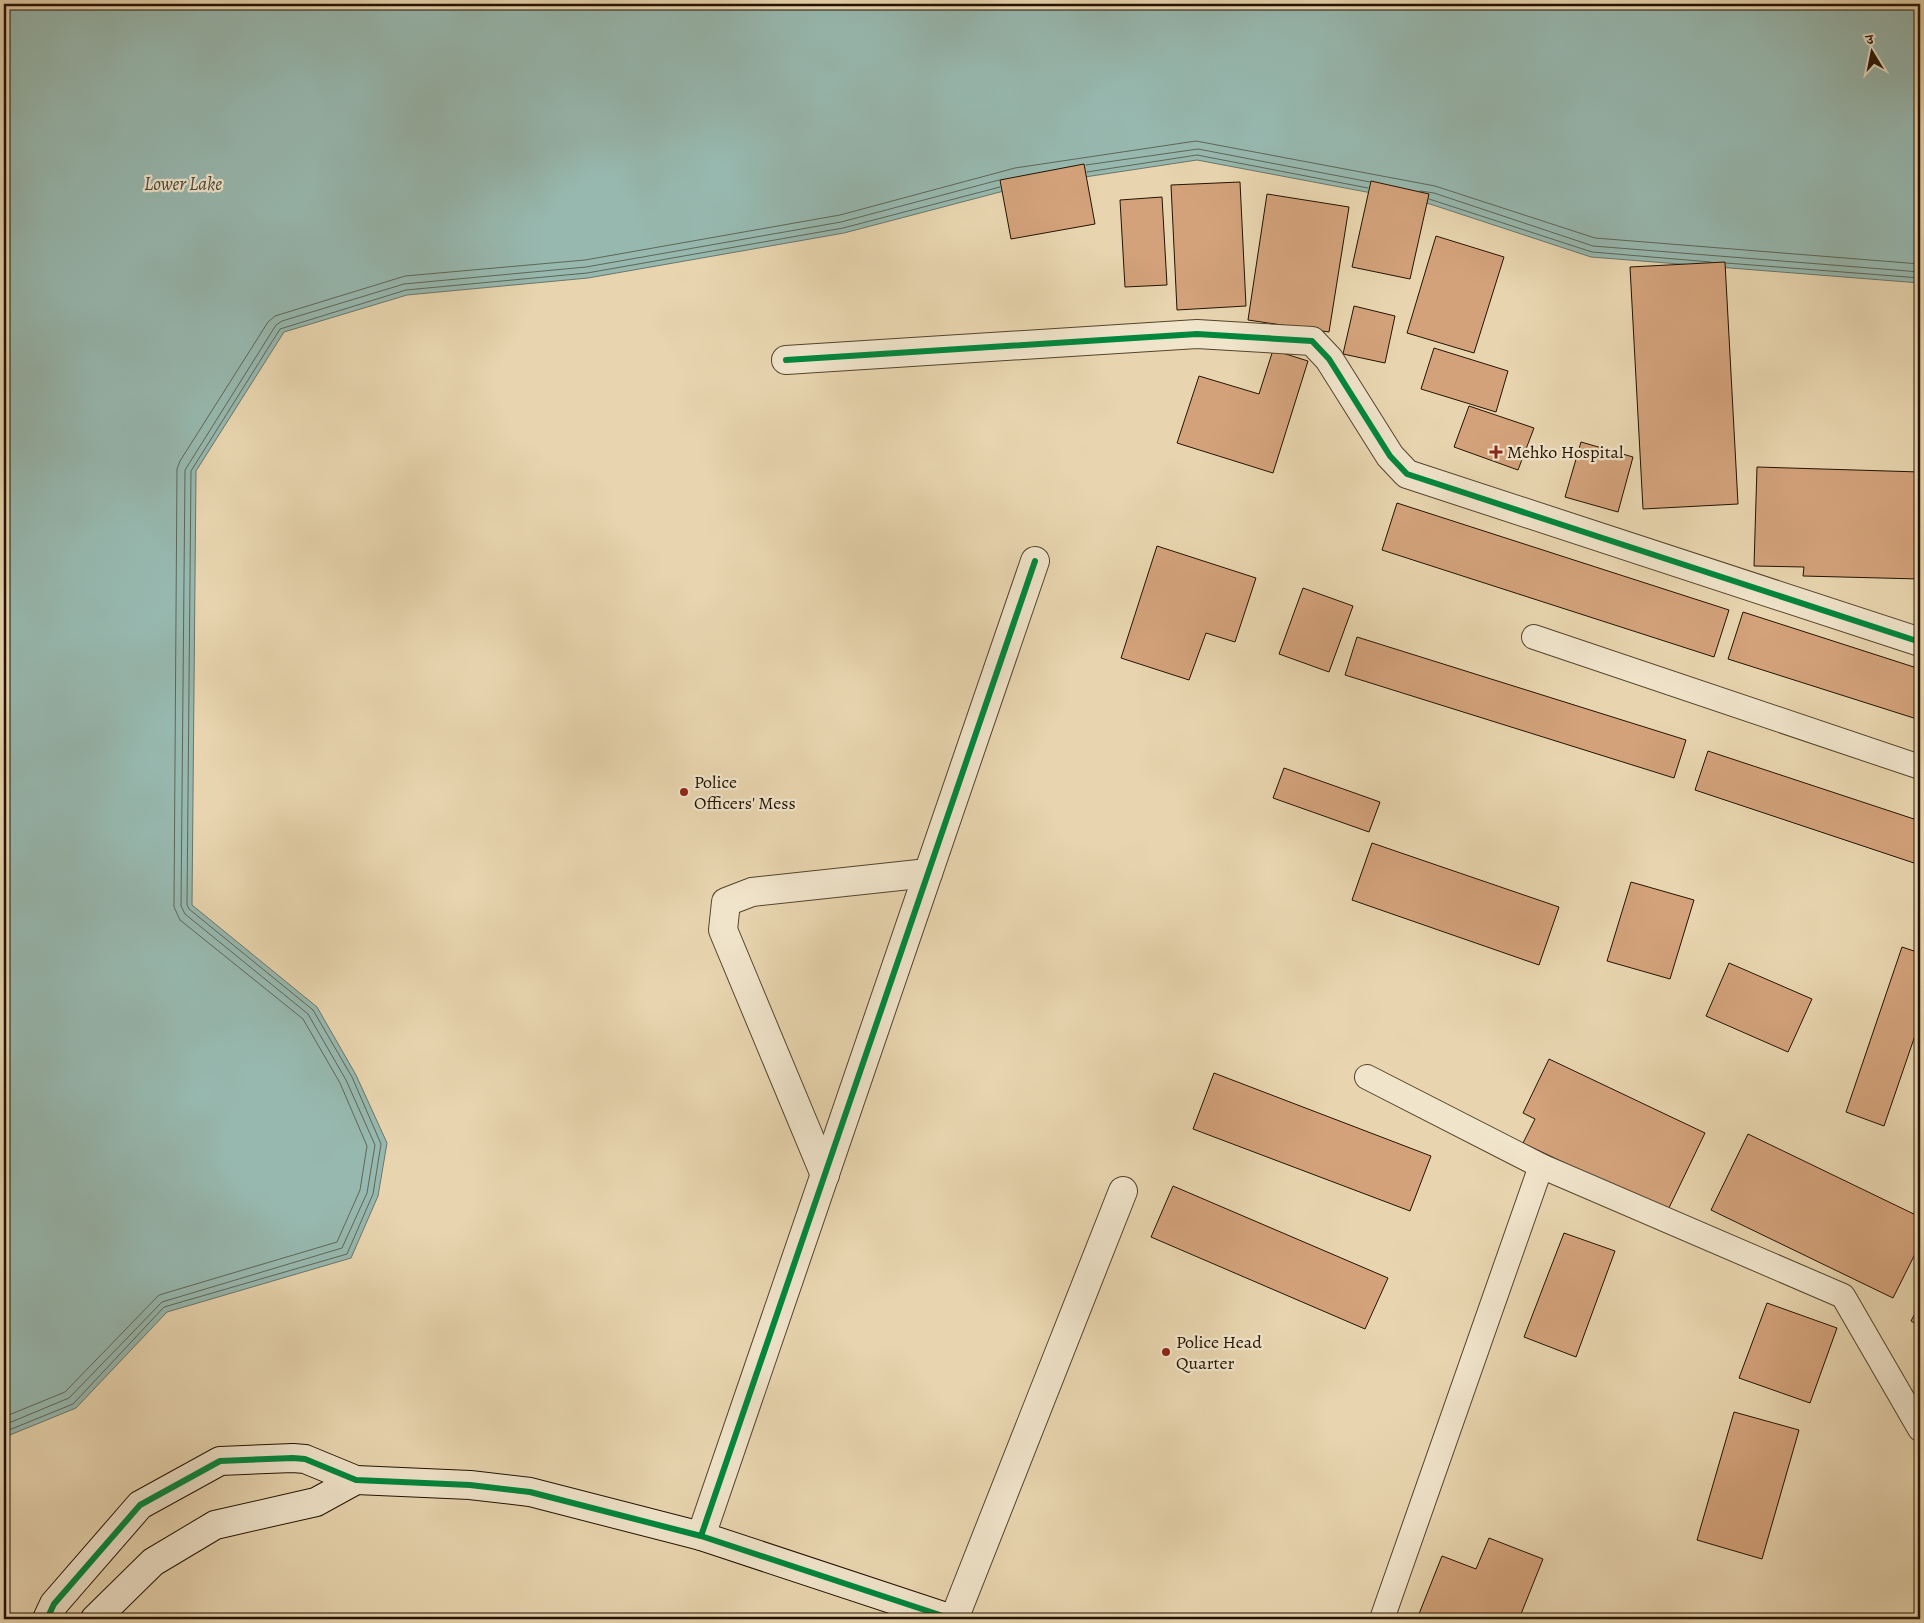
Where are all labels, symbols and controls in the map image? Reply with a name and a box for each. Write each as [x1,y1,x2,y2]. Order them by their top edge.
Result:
north arrow [1846,28,1896,78]
text: उ [1864,30,1876,50]
water label: Lower Lake [144,171,222,197]
place label: Mehko Hospital [1507,440,1624,464]
marker: Mehko Hospital [1489,445,1503,459]
place label: Police Officers' Mess [694,770,796,815]
marker: Police Officers' Mess [678,786,690,798]
place label: Police Head Quarter [1176,1330,1262,1375]
marker: Police Head Quarter [1160,1346,1172,1358]

